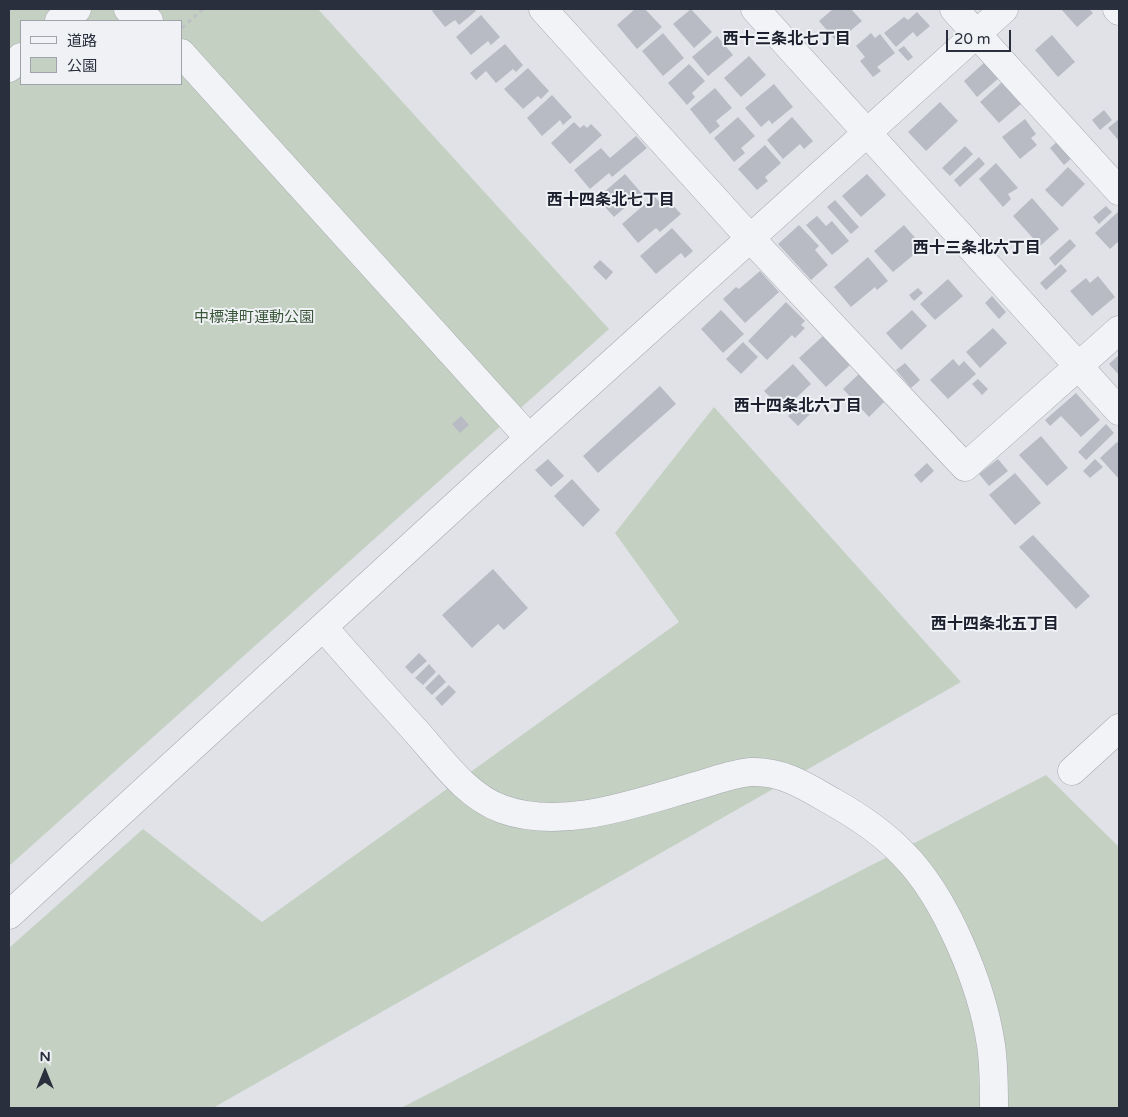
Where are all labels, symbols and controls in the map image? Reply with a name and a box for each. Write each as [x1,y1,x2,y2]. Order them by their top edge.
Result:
legend [20,20,182,85]
scale bar [948,20,1013,52]
district label: 西十三条北七丁目 [723,30,851,50]
text: 20 m [954,30,991,48]
text: 道路 [67,32,97,50]
text: 公園 [67,57,97,75]
district label: 西十四条北七丁目 [547,191,675,211]
district label: 西十三条北六丁目 [913,239,1041,259]
park label: 中標津町運動公園 [194,309,314,327]
district label: 西十四条北六丁目 [734,397,862,417]
district label: 西十四条北五丁目 [931,615,1059,635]
north arrow [20,1047,70,1097]
text: N [39,1048,51,1065]

